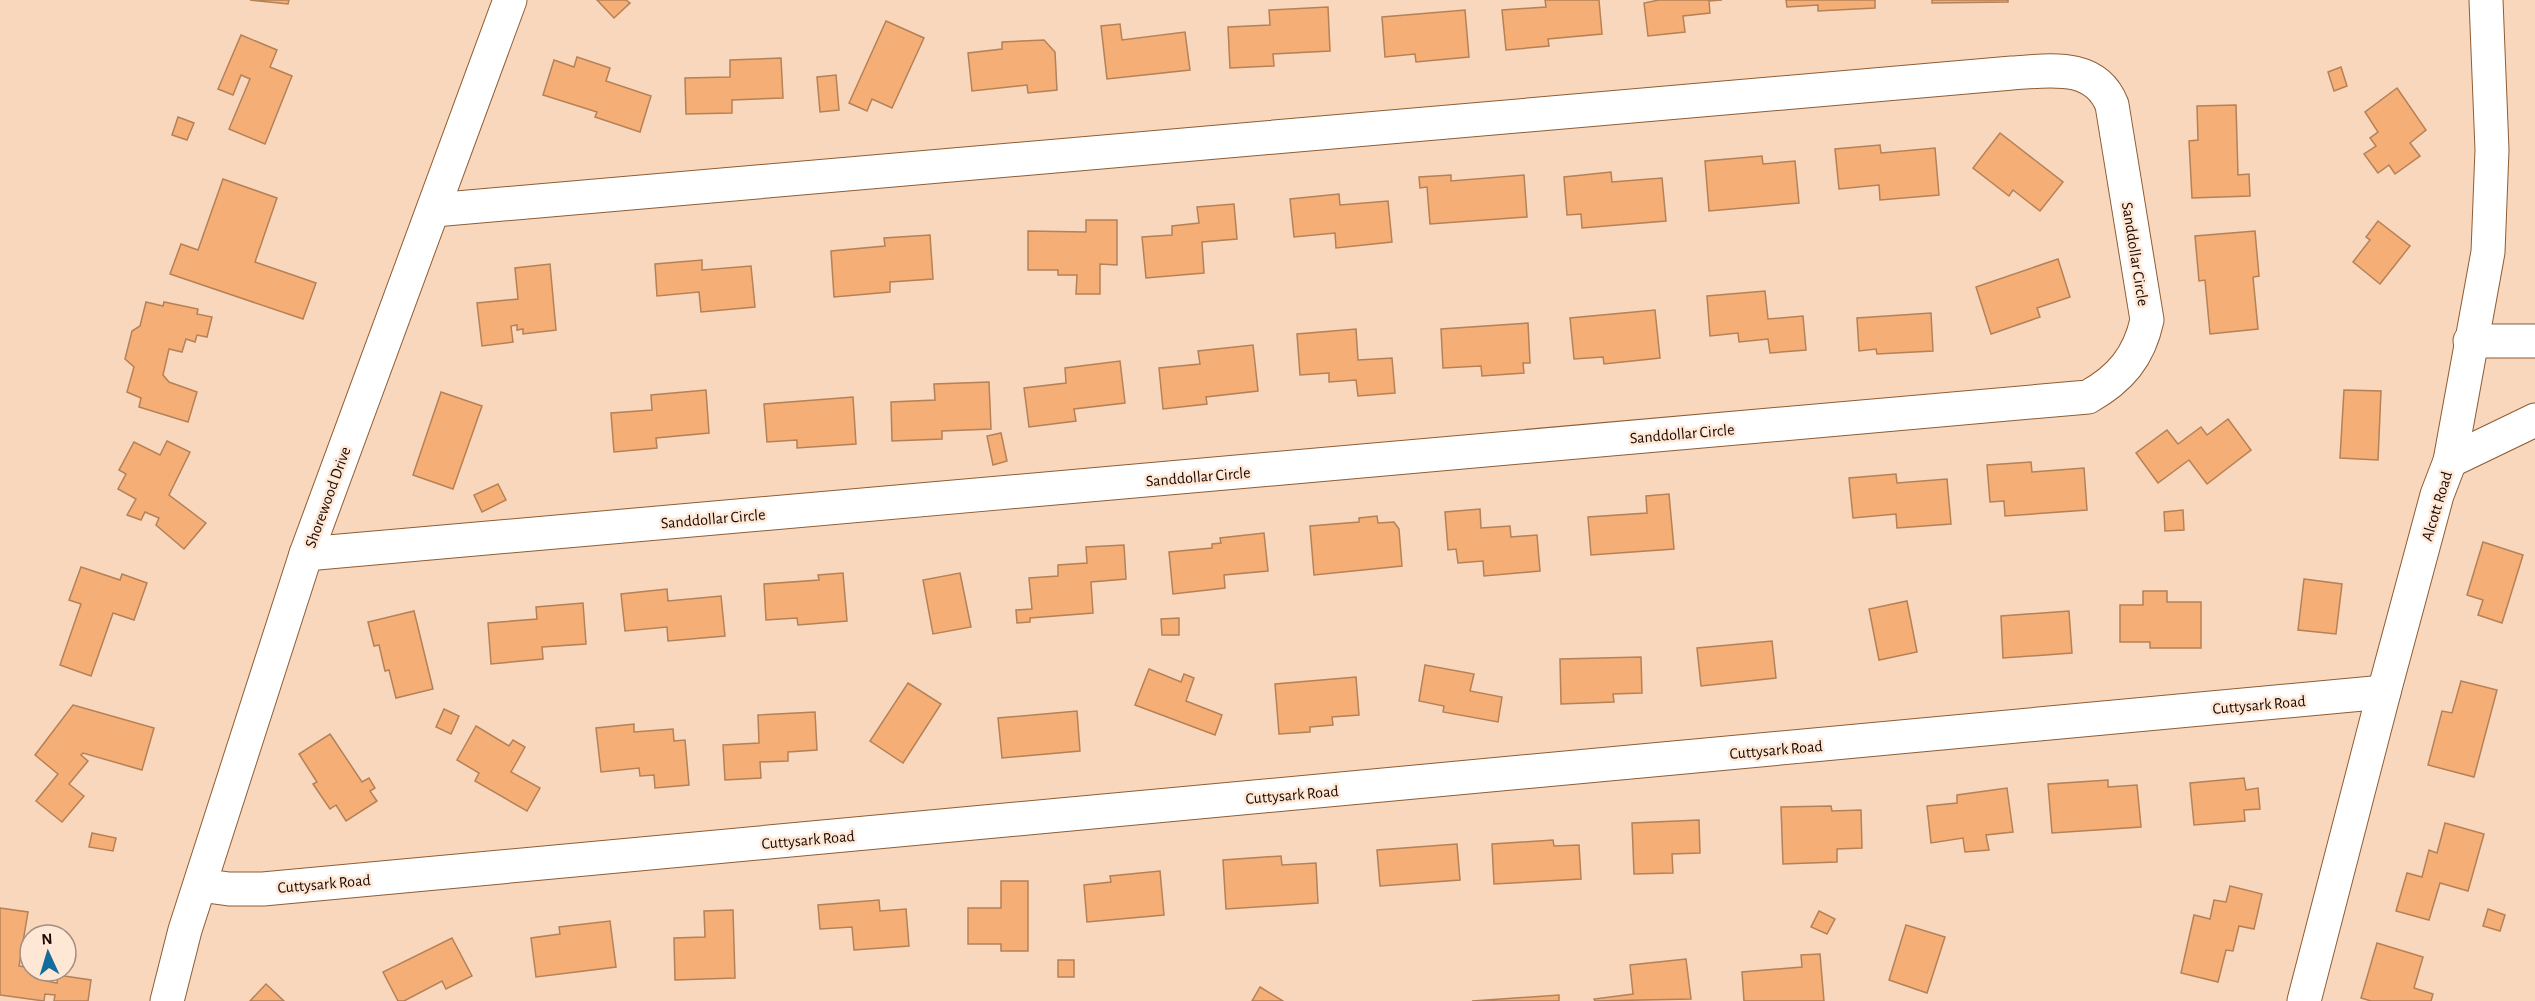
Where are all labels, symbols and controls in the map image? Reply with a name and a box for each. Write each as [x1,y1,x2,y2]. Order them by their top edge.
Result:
street label: Sanddollar Circle [2119,201,2151,307]
street label: Sanddollar Circle [1629,421,1735,447]
street label: Shorewood Drive [302,445,354,550]
street label: Sanddollar Circle [1145,464,1251,490]
street label: Alcott Road [2419,470,2455,543]
street label: Sanddollar Circle [660,506,766,532]
street label: Cuttysark Road [2212,693,2306,718]
street label: Cuttysark Road [1729,738,1823,763]
street label: Cuttysark Road [1245,783,1339,808]
street label: Cuttysark Road [761,828,855,853]
street label: Cuttysark Road [277,872,371,897]
north arrow [18,923,78,983]
text: N [41,931,53,947]

